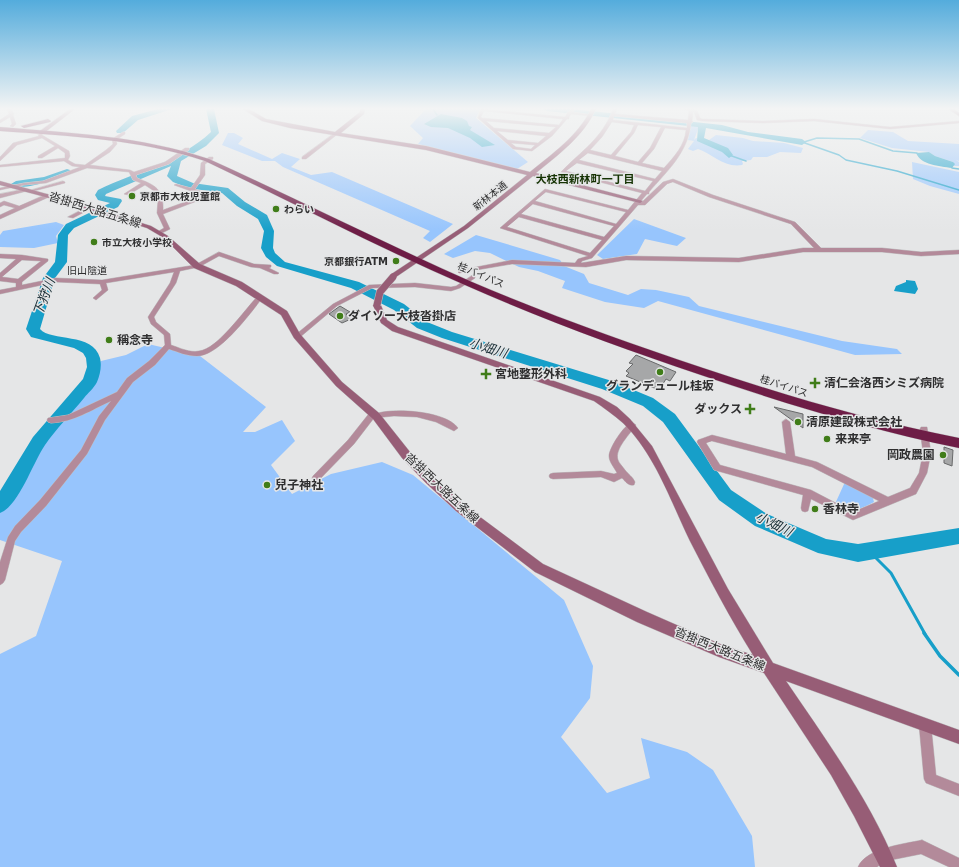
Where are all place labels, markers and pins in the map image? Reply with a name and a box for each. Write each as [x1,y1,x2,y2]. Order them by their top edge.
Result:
marker: 京都市大枝児童館 [127,191,137,201]
place label: 京都市大枝児童館 [140,191,220,202]
marker: わらい [271,204,281,214]
place label: わらい [284,204,314,215]
marker: 市立大枝小学校 [89,237,99,247]
place label: 市立大枝小学校 [102,237,172,248]
place label: 京都銀行ATM [324,256,388,267]
marker: 京都銀行ATM [391,256,401,266]
place label: ダイソー大枝沓掛店 [348,309,456,323]
marker: ダイソー大枝沓掛店 [335,311,345,321]
place label: 稱念寺 [117,333,153,347]
marker: 稱念寺 [104,335,114,345]
place label: 宮地整形外科 [495,367,567,381]
marker: グランデュール桂坂 [655,367,665,377]
marker: 宮地整形外科 [480,368,492,380]
place label: 清仁会洛西シミズ病院 [824,376,944,390]
marker: 清仁会洛西シミズ病院 [809,377,821,389]
place label: グランデュール桂坂 [606,379,714,393]
place label: ダックス [694,402,742,416]
marker: ダックス [745,404,755,414]
place label: 清原建設株式会社 [806,415,902,429]
marker: 清原建設株式会社 [793,417,803,427]
place label: 来来亭 [835,432,871,446]
marker: 来来亭 [822,434,832,444]
place label: 岡政農園 [887,448,935,462]
marker: 岡政農園 [938,450,948,460]
place label: 兒子神社 [275,478,323,492]
marker: 兒子神社 [262,480,272,490]
place label: 香林寺 [823,502,859,516]
marker: 香林寺 [810,504,820,514]

